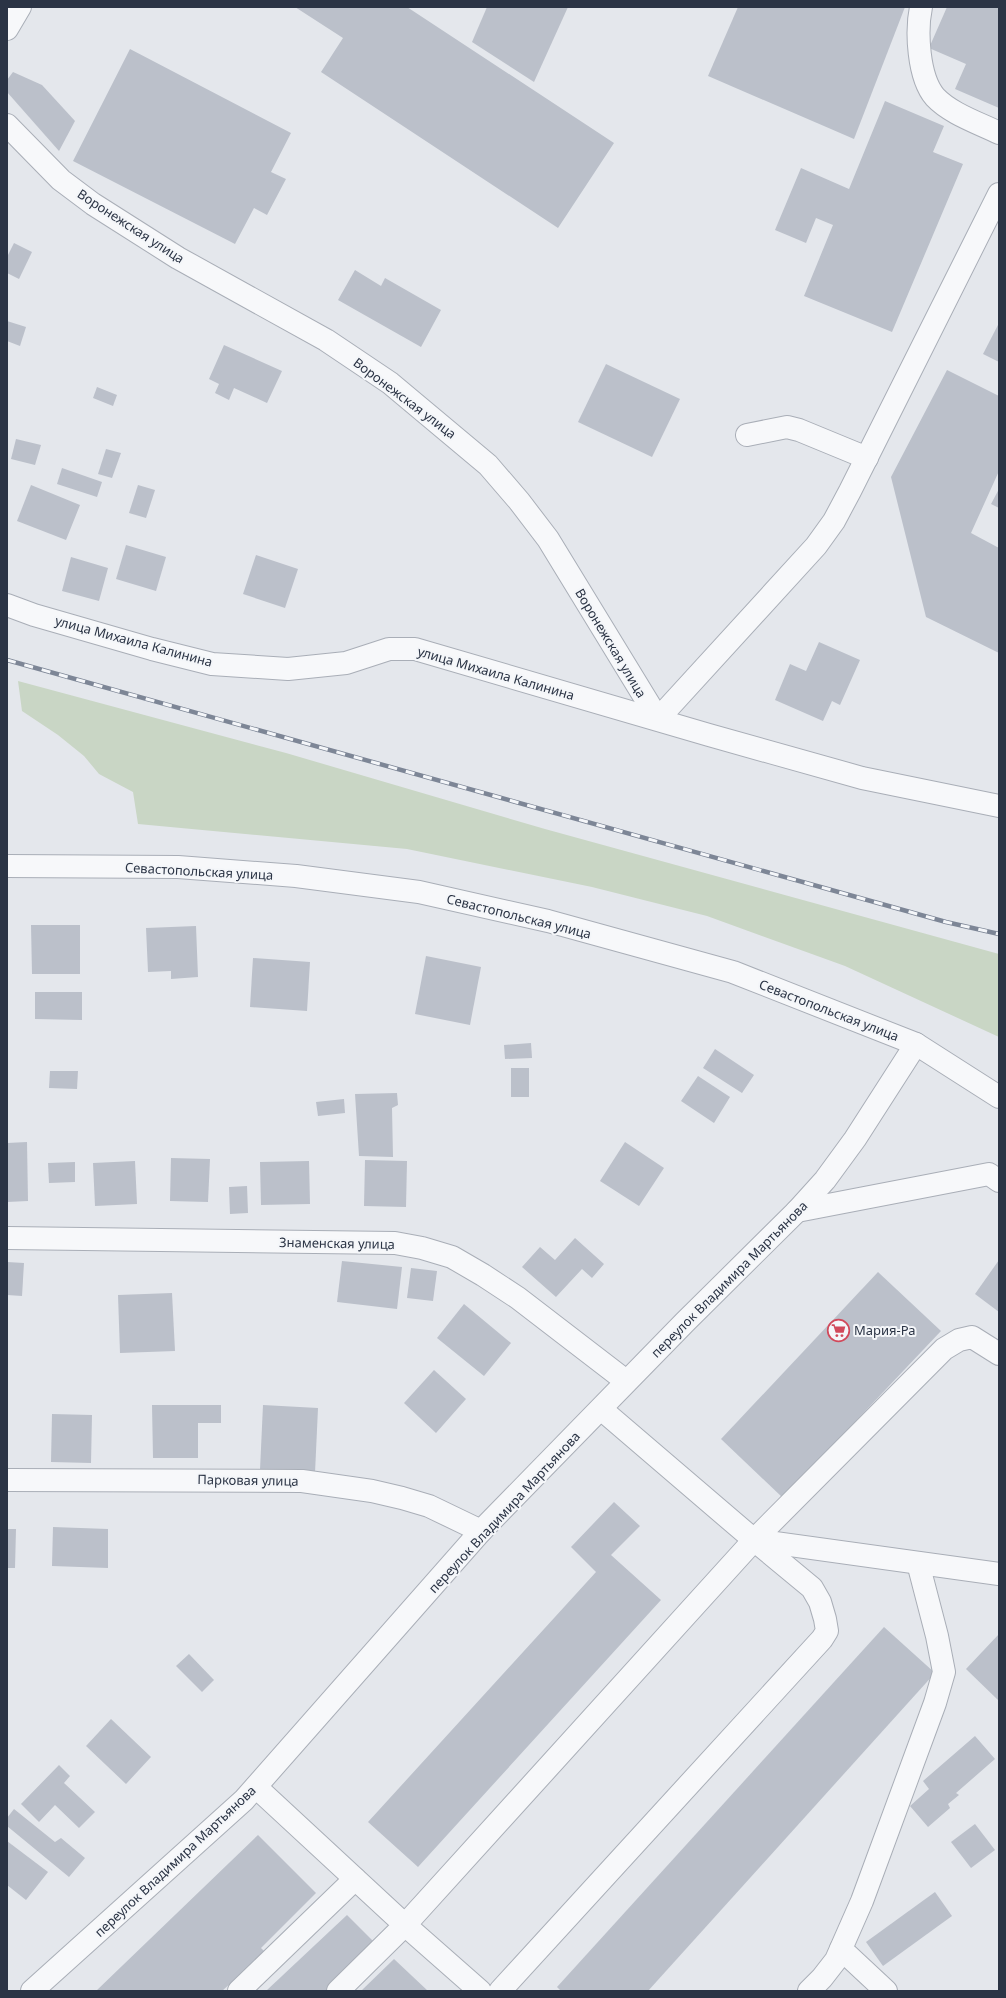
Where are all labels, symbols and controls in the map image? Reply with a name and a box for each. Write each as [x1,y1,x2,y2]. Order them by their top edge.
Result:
street label: Воронежская улица [74,185,188,267]
street label: Воронежская улица [350,353,460,443]
street label: Воронежская улица [571,585,651,701]
street label: улица Михаила Калинина [53,611,215,671]
street label: улица Михаила Калинина [416,642,576,704]
street label: Севастопольская улица [124,858,274,884]
street label: Севастопольская улица [445,889,593,943]
street label: Севастопольская улица [756,975,902,1045]
street label: переулок Владимира Мартьянова [647,1197,811,1361]
street label: Знаменская улица [279,1233,395,1253]
supermarket icon: Мария-Ра [826,1317,852,1343]
place label: Мария-Ра [854,1321,915,1339]
street label: переулок Владимира Мартьянова [424,1427,584,1597]
street label: Парковая улица [197,1470,299,1490]
street label: переулок Владимира Мартьянова [90,1781,260,1941]

